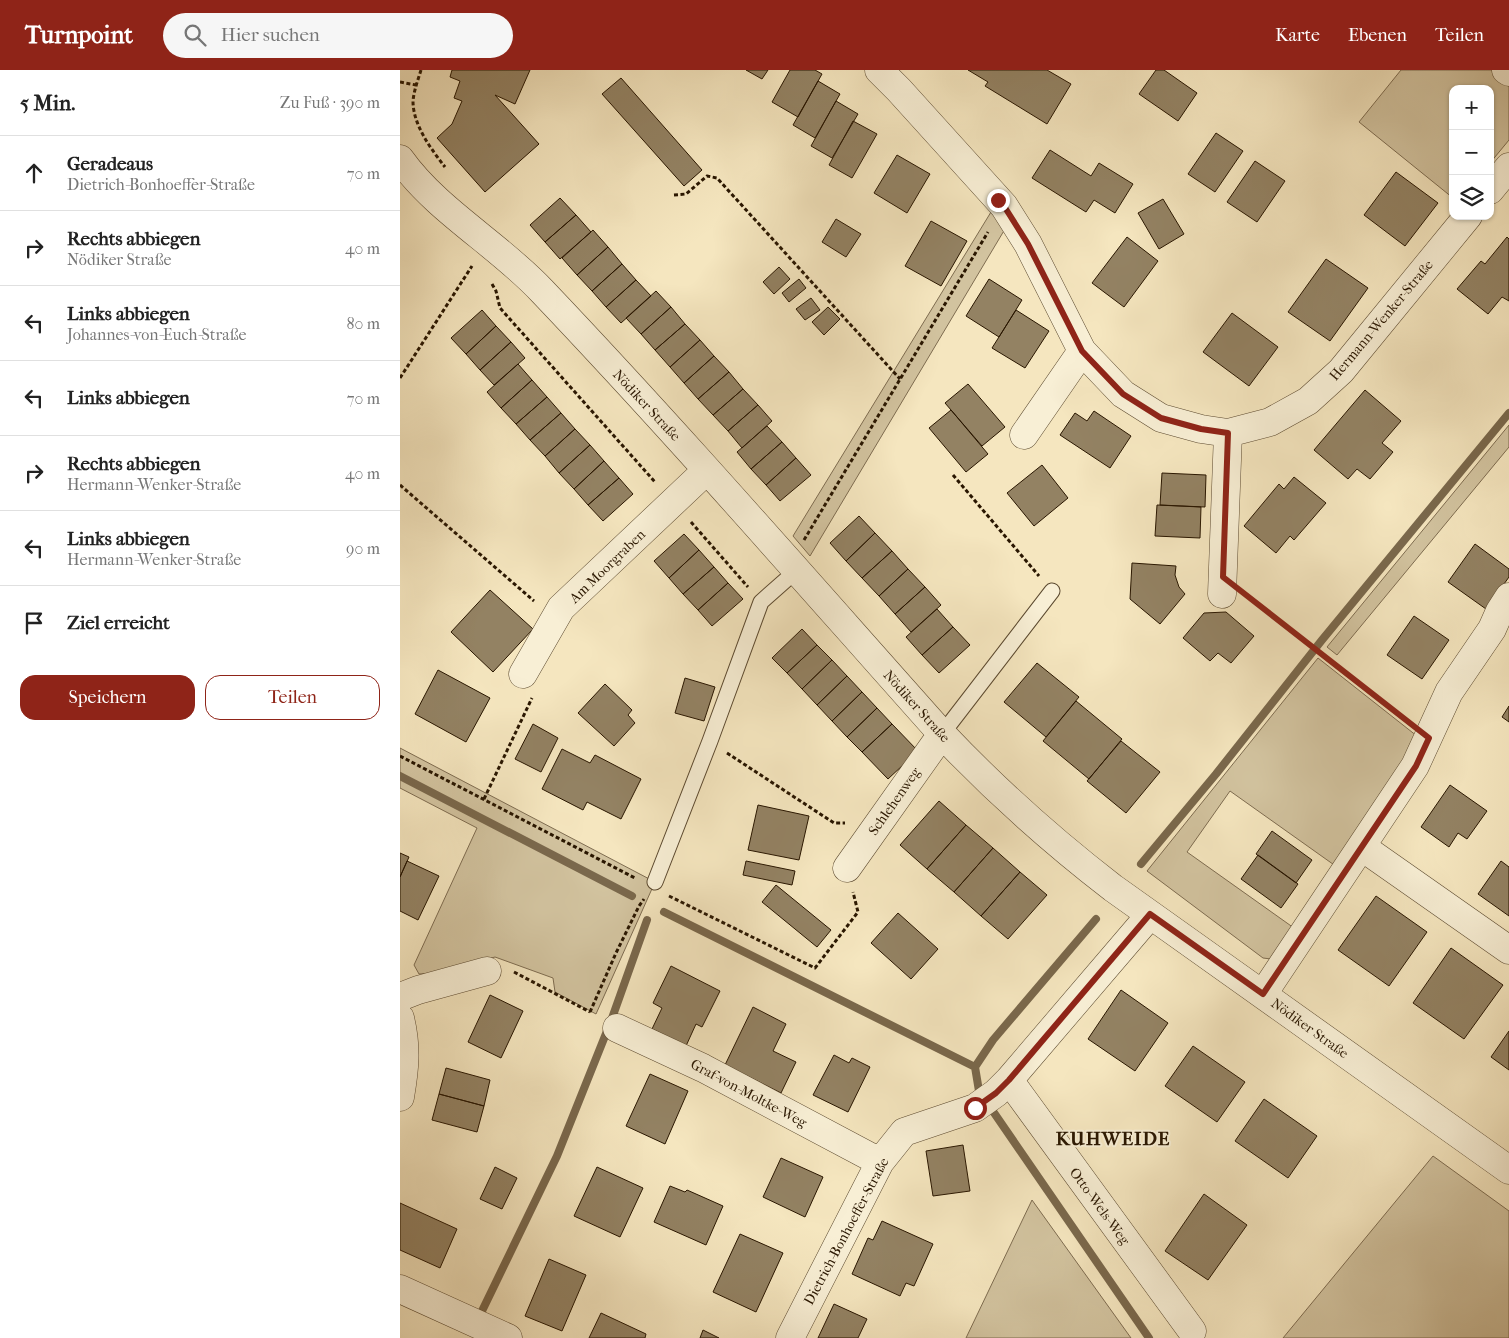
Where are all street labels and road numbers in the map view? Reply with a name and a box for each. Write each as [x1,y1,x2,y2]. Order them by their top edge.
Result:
street label: Hermann-Wenker-Straße [1326,256,1437,384]
street label: Nödiker Straße [609,366,684,445]
street label: Am Moorgraben [565,526,649,607]
street label: Nödiker Straße [880,667,954,746]
street label: Schlehenweg [865,764,924,839]
street label: Nödiker Straße [1268,995,1352,1062]
street label: Graf-von-Moltke-Weg [688,1056,810,1132]
street label: Dietrich-Bonhoeffer-Straße [800,1155,893,1308]
street label: Otto-Wels-Weg [1066,1164,1134,1249]

